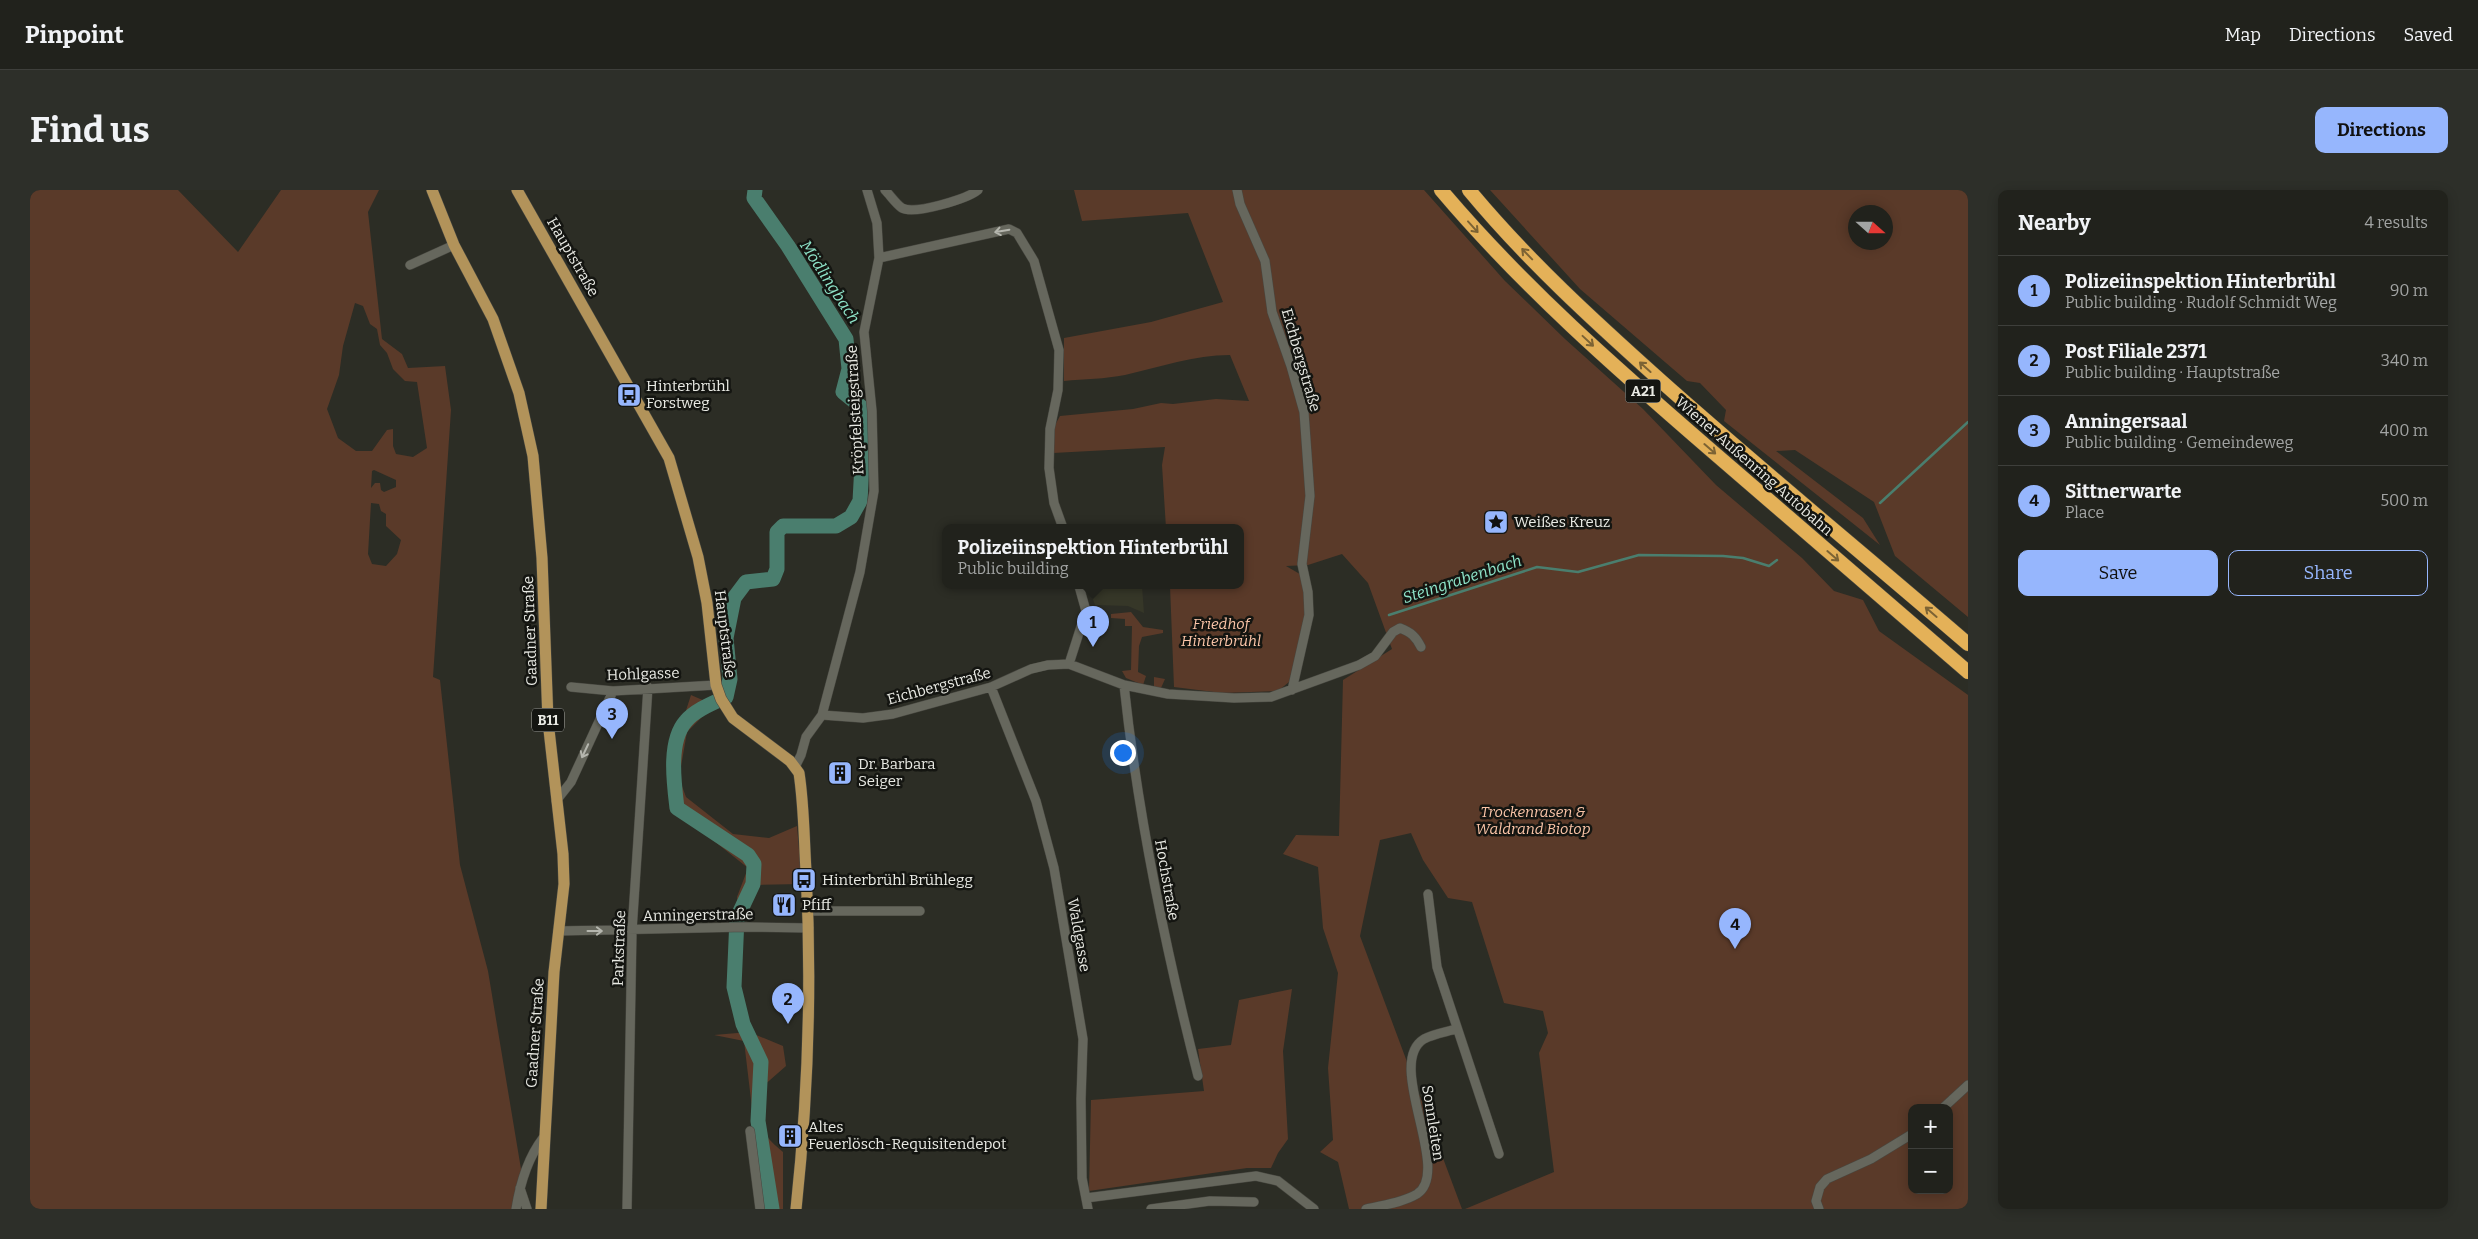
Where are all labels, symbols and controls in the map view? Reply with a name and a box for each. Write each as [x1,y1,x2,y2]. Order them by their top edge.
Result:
text: Pinpoint [25,21,124,49]
text: Map [2225,24,2261,46]
text: Directions [2289,24,2376,46]
text: Saved [2404,24,2453,46]
button: Directions [2315,107,2448,153]
text: Find us [30,109,150,151]
north arrow [1848,205,1893,250]
text: Nearby [2018,210,2091,236]
text: 4 results [2365,213,2428,232]
street label: Hauptstraße [543,214,603,300]
one-way arrow [1467,221,1479,233]
one-way arrow [994,227,1010,237]
water label: Mödlingbach [796,237,864,327]
one-way arrow [1521,248,1533,261]
text: Polizeiinspektion Hinterbrühl [2065,270,2336,293]
text: 1 [2031,281,2037,300]
text: 90 m [2390,281,2428,300]
text: Public building · Rudolf Schmidt Weg [2065,293,2337,312]
street label: Eichbergstraße [1278,306,1324,414]
one-way arrow [1582,336,1595,347]
text: Post Filiale 2371 [2065,340,2207,363]
street label: Kröpfelsteigstraße [843,345,867,475]
text: 2 [2029,351,2039,370]
text: 340 m [2381,351,2428,370]
one-way arrow [1638,361,1651,372]
text: Public building · Hauptstraße [2065,363,2280,382]
place label: Hinterbrühl Forstweg [646,377,730,412]
road number: A21 [1626,380,1660,402]
bus stop icon: Hinterbrühl Forstweg [616,382,642,408]
street label: Wiener Außenring Autobahn [1672,393,1837,539]
text: Anningersaal [2065,410,2187,433]
text: 3 [2029,421,2039,440]
text: 400 m [2380,421,2428,440]
text: Public building · Gemeindeweg [2065,433,2294,452]
one-way arrow [1703,444,1716,455]
text: Sittnerwarte [2065,480,2182,503]
text: 4 [2029,491,2039,510]
text: 500 m [2380,491,2428,510]
text: Place [2065,503,2104,522]
place icon: Weißes Kreuz [1483,509,1509,535]
place label: Weißes Kreuz [1514,513,1610,531]
popup [942,524,1244,589]
text: Polizeiinspektion Hinterbrühl [958,536,1228,559]
one-way arrow [1826,550,1839,561]
button: Save [2018,550,2218,596]
button: Share [2228,550,2428,596]
water label: Steingrabenbach [1400,551,1524,607]
text: Public building [958,559,1069,578]
street label: Gaadner Straße [519,576,541,686]
street label: Hauptstraße [711,589,739,679]
pin: 1 [1077,606,1109,647]
one-way arrow [1925,607,1938,618]
park label: Friedhof Hinterbrühl [1181,615,1261,650]
street label: Hohlgasse [606,664,680,684]
street label: Eichbergstraße [885,664,993,708]
pin: 3 [596,698,628,739]
road number: B11 [532,708,564,732]
your location [1110,740,1136,766]
one-way arrow [580,743,589,758]
place label: Dr. Barbara Seiger [858,755,935,790]
building icon: Dr. Barbara Seiger [827,760,853,786]
park label: Trockenrasen & Waldrand Biotop [1476,803,1591,838]
street label: Hochstraße [1151,838,1183,922]
bus stop icon: Hinterbrühl Brühlegg [791,867,817,893]
place label: Hinterbrühl Brühlegg [822,871,973,889]
restaurant icon: Pfiff [771,892,797,918]
place label: Pfiff [802,896,833,914]
street label: Waldgasse [1064,897,1094,973]
street label: Anningerstraße [642,905,754,925]
pin: 4 [1719,908,1751,949]
street label: Parkstraße [609,910,629,986]
one-way arrow [586,926,603,936]
street label: Gaadner Straße [522,978,548,1088]
pin: 2 [772,983,804,1024]
street label: Sonnleiten [1418,1084,1448,1163]
map controls [1908,1104,1953,1194]
button: + [1908,1104,1953,1149]
place label: Altes Feuerlösch-Requisitendepot [808,1118,1007,1153]
building icon: Altes Feuerlösch-Requisitendepot [777,1123,803,1149]
button: − [1908,1149,1953,1194]

